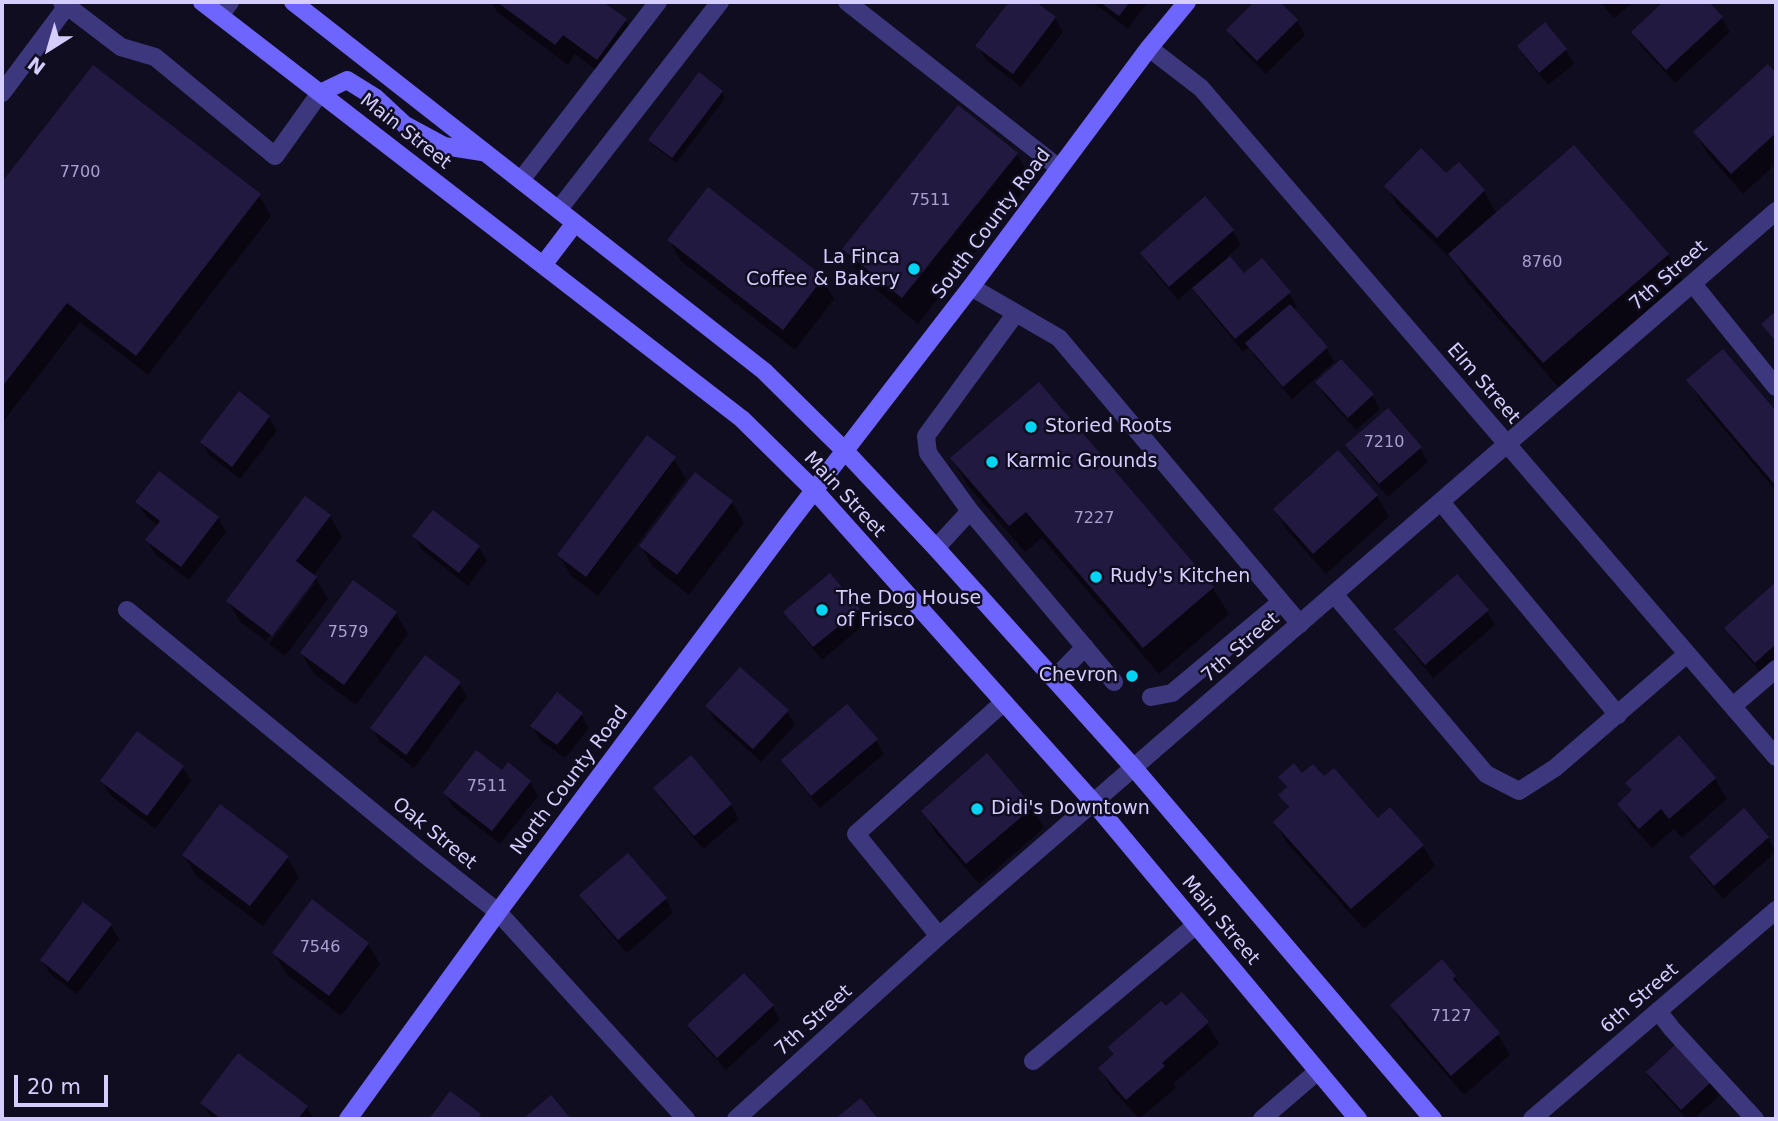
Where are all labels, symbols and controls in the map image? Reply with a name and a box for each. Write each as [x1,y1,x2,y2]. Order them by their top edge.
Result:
north arrow [14,14,84,84]
text: N [23,52,49,79]
street label: Main Street [355,89,455,175]
street label: South County Road [928,144,1056,304]
house number: 7700 [60,163,100,183]
house number: 7511 [910,191,950,211]
street label: 7th Street [1626,236,1712,316]
place label: La Finca Coffee & Bakery [746,247,900,291]
house number: 8760 [1522,253,1562,273]
marker: La Finca Coffee & Bakery [906,261,922,277]
street label: Elm Street [1442,339,1524,429]
place label: Storied Roots [1045,416,1172,438]
marker: Storied Roots [1023,419,1039,435]
house number: 7210 [1364,433,1404,453]
street label: Main Street [798,447,890,543]
place label: Karmic Grounds [1006,451,1157,473]
marker: Karmic Grounds [984,454,1000,470]
house number: 7227 [1074,509,1114,529]
place label: Rudy's Kitchen [1110,566,1250,588]
marker: Rudy's Kitchen [1088,569,1104,585]
place label: The Dog House of Frisco [836,588,981,632]
marker: The Dog House of Frisco [814,602,830,618]
street label: 7th Street [1198,608,1284,688]
house number: 7579 [328,623,368,643]
place label: Chevron [1039,665,1118,687]
marker: Chevron [1124,668,1140,684]
street label: North County Road [507,702,633,860]
house number: 7511 [467,777,507,797]
street label: Oak Street [387,793,481,875]
place label: Didi's Downtown [991,798,1150,820]
marker: Didi's Downtown [969,801,985,817]
street label: Main Street [1176,872,1264,970]
house number: 7546 [300,938,340,958]
street label: 6th Street [1597,959,1683,1039]
street label: 7th Street [771,981,857,1061]
house number: 7127 [1431,1007,1471,1027]
scale bar [18,1062,112,1106]
text: 20 m [27,1075,81,1099]

